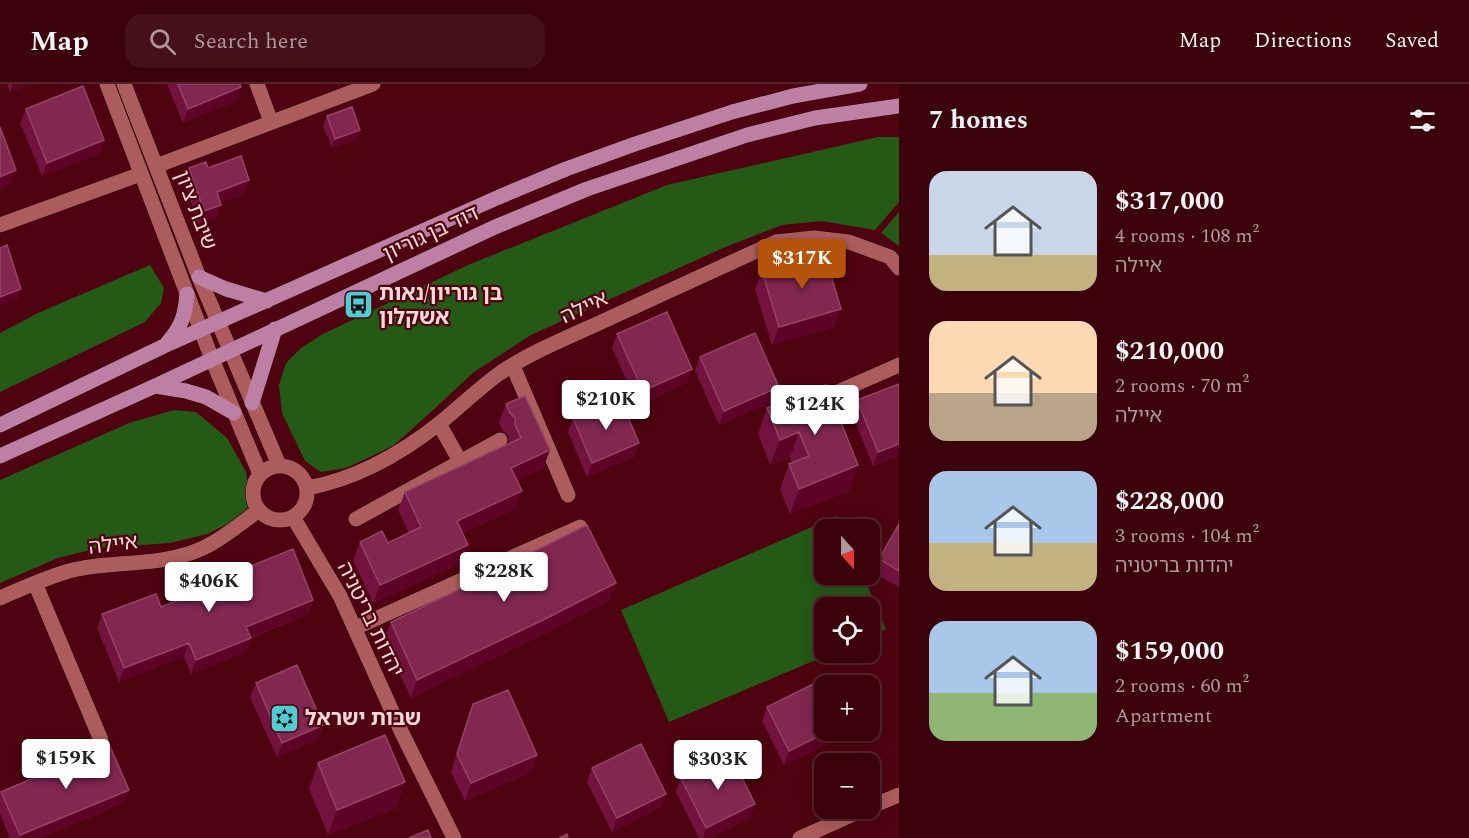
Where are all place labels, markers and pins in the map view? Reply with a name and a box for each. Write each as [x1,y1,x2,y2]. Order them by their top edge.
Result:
pin: $317K [760,239,844,290]
place label: בן גוריון/נאות אשקלון [379,278,503,334]
bus stop icon: בן גוריון/נאות אשקלון [342,289,374,321]
pin: $210K [564,380,648,431]
pin: $124K [773,385,857,436]
pin: $228K [462,552,546,603]
pin: $406K [167,562,251,613]
synagogue icon: שבות ישראל [268,702,300,734]
place label: שבות ישראל [305,703,421,735]
pin: $159K [24,739,108,790]
pin: $303K [676,740,760,791]

